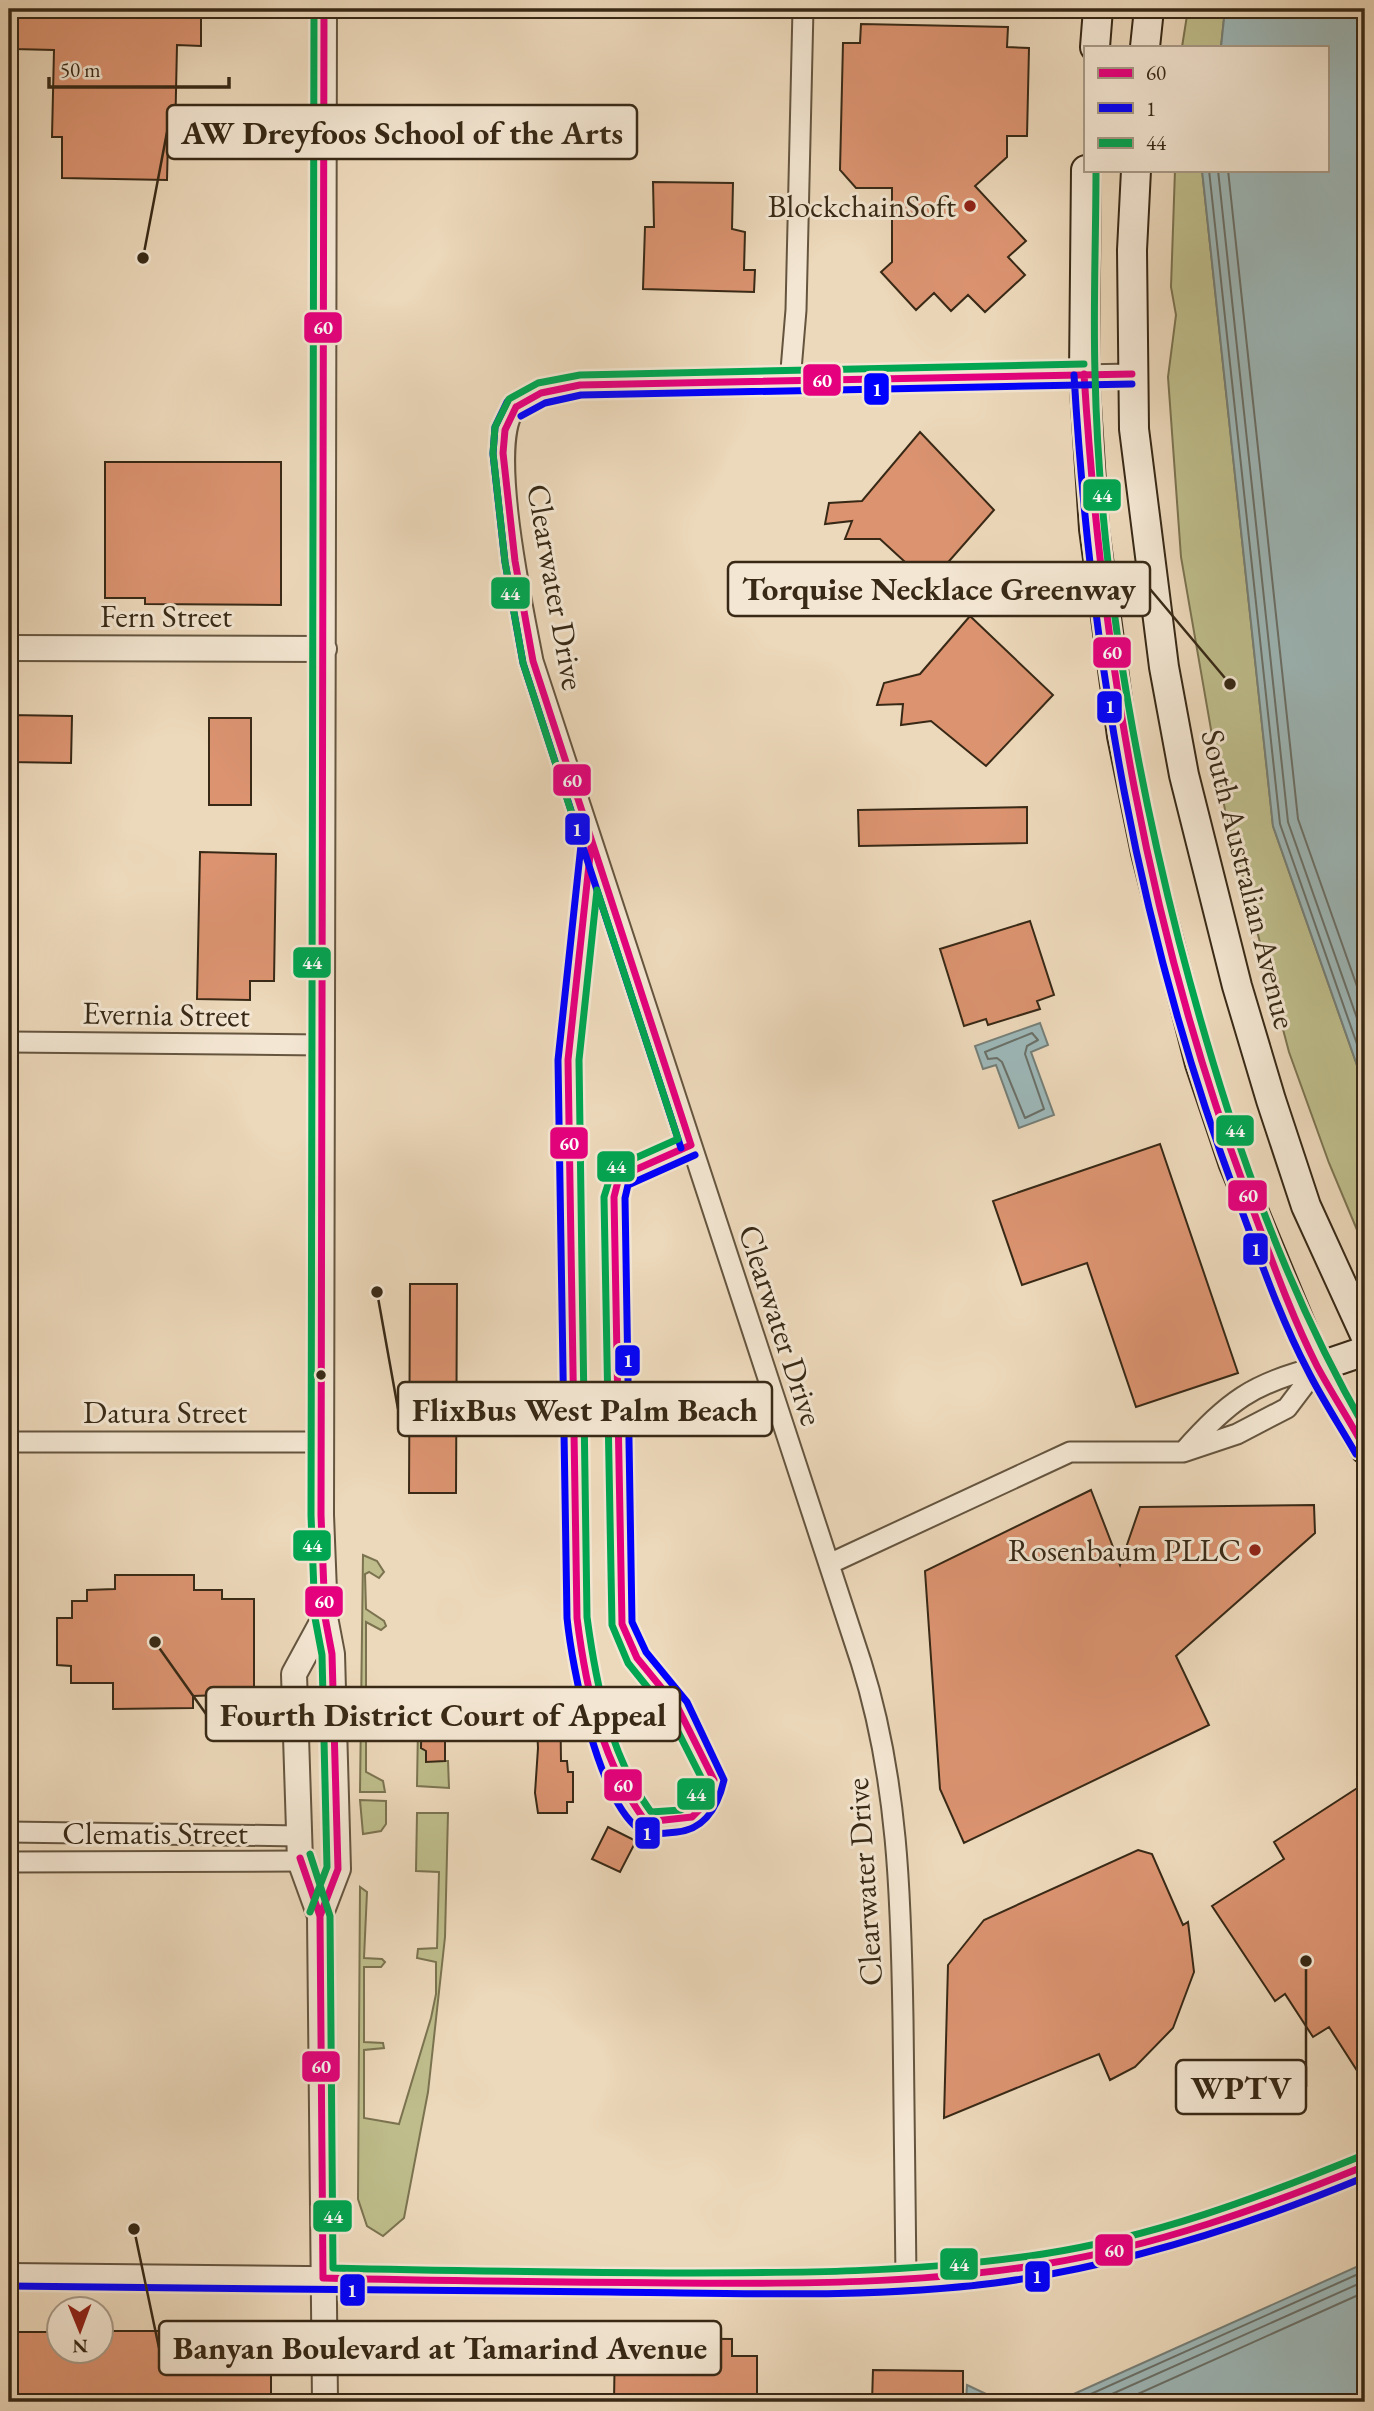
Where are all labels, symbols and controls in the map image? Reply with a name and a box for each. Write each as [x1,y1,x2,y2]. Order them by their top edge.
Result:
scale bar [49,46,229,90]
legend [1084,46,1328,172]
text: 50 m [60,56,101,83]
text: 60 [1146,59,1166,86]
text: 1 [1146,95,1156,122]
callout: AW Dreyfoos School of the Arts [167,105,637,159]
text: AW Dreyfoos School of the Arts [180,111,623,154]
text: 44 [1146,129,1167,156]
place label: BlockchainSoft [768,185,956,227]
marker: BlockchainSoft [962,198,978,214]
line badge: 60 [303,311,343,344]
text: 60 [313,315,333,340]
line badge: 60 [802,363,842,397]
text: 60 [812,368,832,393]
line badge: 1 [863,372,890,406]
text: 1 [872,377,882,402]
line badge: 44 [1082,478,1122,512]
street label: Clearwater Drive [517,481,595,693]
text: 44 [1092,483,1113,508]
callout: Torquise Necklace Greenway [728,562,1150,616]
text: Torquise Necklace Greenway [742,567,1137,610]
line badge: 44 [490,576,531,610]
text: 44 [500,581,521,606]
street label: Fern Street [100,595,232,637]
line badge: 60 [1092,636,1132,669]
text: 60 [1102,640,1122,665]
line badge: 1 [1096,690,1123,724]
text: 1 [1105,694,1115,719]
street label: South Australian Avenue [1192,725,1306,1033]
line badge: 60 [552,763,592,797]
text: 60 [562,768,582,793]
line badge: 1 [564,812,591,846]
text: 1 [572,817,582,842]
line badge: 44 [292,946,332,979]
text: 44 [302,950,323,975]
street label: Evernia Street [82,992,250,1036]
line badge: 44 [1215,1114,1255,1147]
text: 44 [1225,1118,1246,1143]
line badge: 60 [549,1126,589,1160]
text: 60 [559,1131,579,1156]
line badge: 44 [596,1150,636,1183]
text: 44 [606,1154,627,1179]
line badge: 60 [1227,1179,1268,1212]
text: 60 [1238,1183,1258,1208]
street label: Clearwater Drive [729,1219,833,1431]
line badge: 1 [1242,1232,1269,1266]
text: 1 [1251,1237,1261,1262]
line badge: 1 [614,1344,641,1377]
text: 1 [623,1348,633,1373]
unlabelled marker [314,1368,328,1382]
callout: FlixBus West Palm Beach [398,1382,772,1436]
text: FlixBus West Palm Beach [412,1388,758,1431]
street label: Datura Street [83,1391,247,1433]
line badge: 44 [292,1529,332,1562]
place label: Rosenbaum PLLC [1008,1529,1241,1571]
text: 44 [302,1533,323,1558]
marker: Rosenbaum PLLC [1247,1542,1263,1558]
line badge: 60 [304,1585,344,1618]
text: 60 [314,1589,334,1614]
callout: Fourth District Court of Appeal [206,1687,680,1741]
text: Fourth District Court of Appeal [220,1693,666,1736]
line badge: 60 [603,1768,643,1802]
text: 60 [613,1773,633,1798]
line badge: 44 [676,1777,716,1811]
street label: Clearwater Drive [836,1777,892,1987]
text: 44 [686,1782,707,1807]
street label: Clematis Street [62,1812,248,1854]
line badge: 1 [634,1816,661,1850]
text: 1 [642,1821,652,1846]
line badge: 60 [301,2050,341,2083]
text: 60 [311,2054,331,2079]
callout: WPTV [1176,2060,1306,2114]
text: WPTV [1190,2066,1292,2109]
line badge: 44 [312,2199,353,2233]
text: 44 [323,2204,344,2229]
line badge: 60 [1094,2233,1134,2267]
text: 60 [1104,2238,1124,2263]
line badge: 44 [939,2247,979,2281]
text: 44 [949,2252,970,2277]
line badge: 1 [1024,2260,1051,2293]
text: 1 [1032,2264,1042,2289]
line badge: 1 [339,2273,366,2307]
text: 1 [347,2278,357,2303]
north arrow [46,2296,116,2366]
callout: Banyan Boulevard at Tamarind Avenue [159,2321,721,2375]
text: Banyan Boulevard at Tamarind Avenue [173,2326,707,2369]
text: N [72,2334,88,2359]

